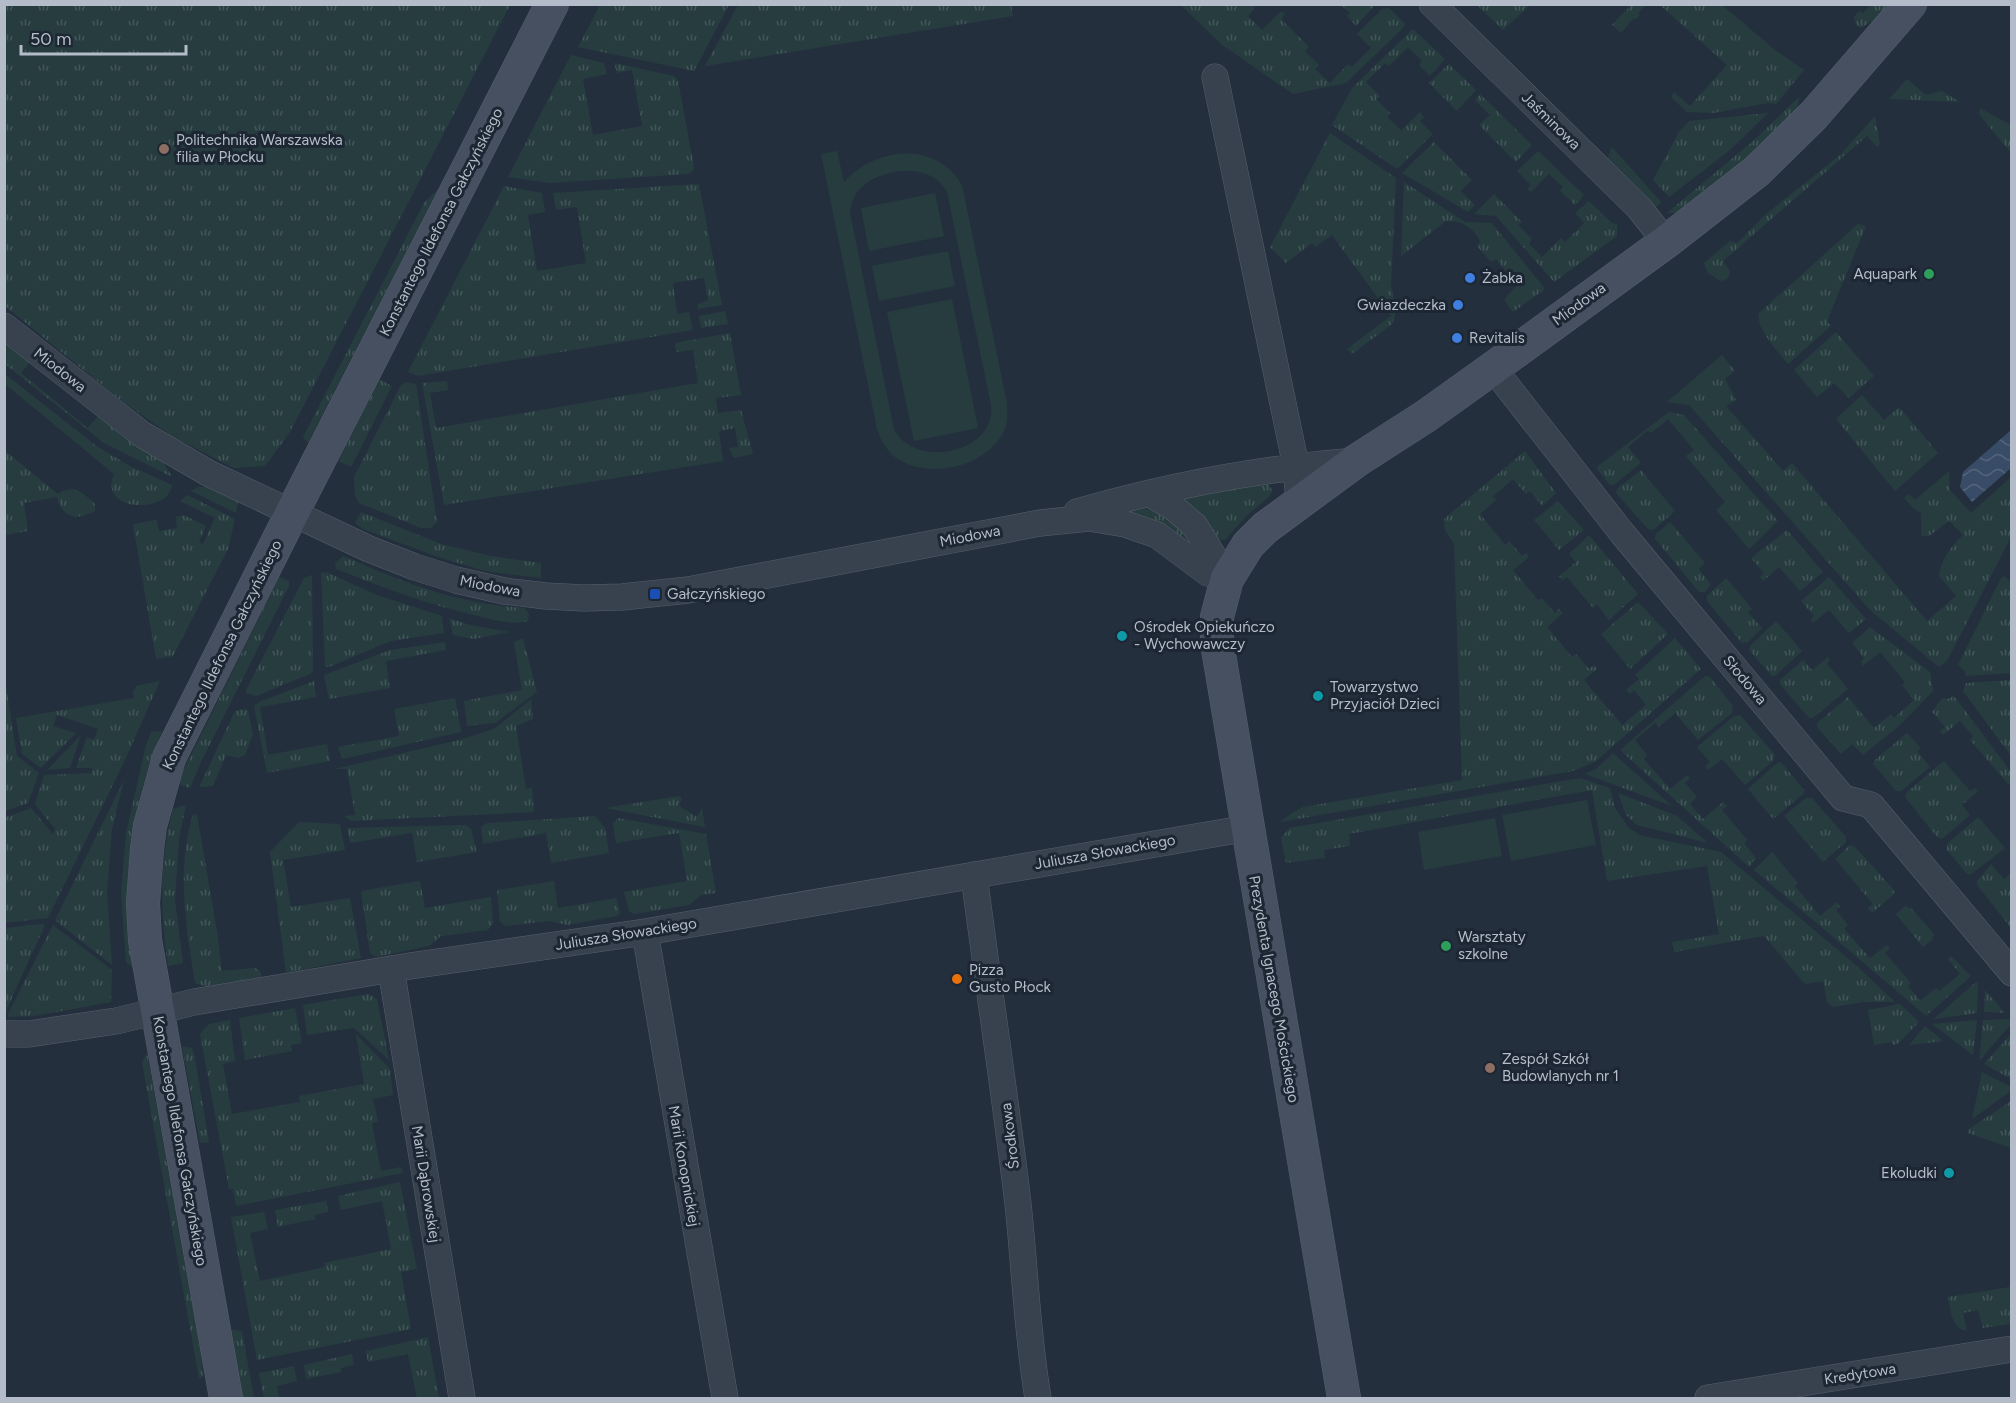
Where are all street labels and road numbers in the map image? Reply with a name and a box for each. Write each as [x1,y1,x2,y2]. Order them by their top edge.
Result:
street label: Jaśminowa [1518,89,1584,153]
street label: Konstantego Ildefonsa Gałczyńskiego [375,105,507,339]
street label: Miodowa [1549,279,1609,329]
street label: Miodowa [30,344,90,396]
street label: Miodowa [938,521,1002,551]
street label: Konstantego Ildefonsa Gałczyńskiego [158,537,286,773]
street label: Miodowa [458,571,522,601]
street label: Słodowa [1719,652,1771,708]
street label: Juliusza Słowackiego [1033,831,1177,873]
street label: Prezydenta Ignacego Mościckiego [1245,874,1303,1104]
street label: Juliusza Słowackiego [554,914,698,954]
street label: Konstantego Ildefonsa Gałczyńskiego [149,1015,211,1268]
street label: Środkowa [997,1102,1023,1170]
street label: Marii Konopnickiej [664,1104,704,1228]
street label: Marii Dąbrowskiej [408,1124,444,1244]
street label: Kredytowa [1823,1359,1897,1389]

